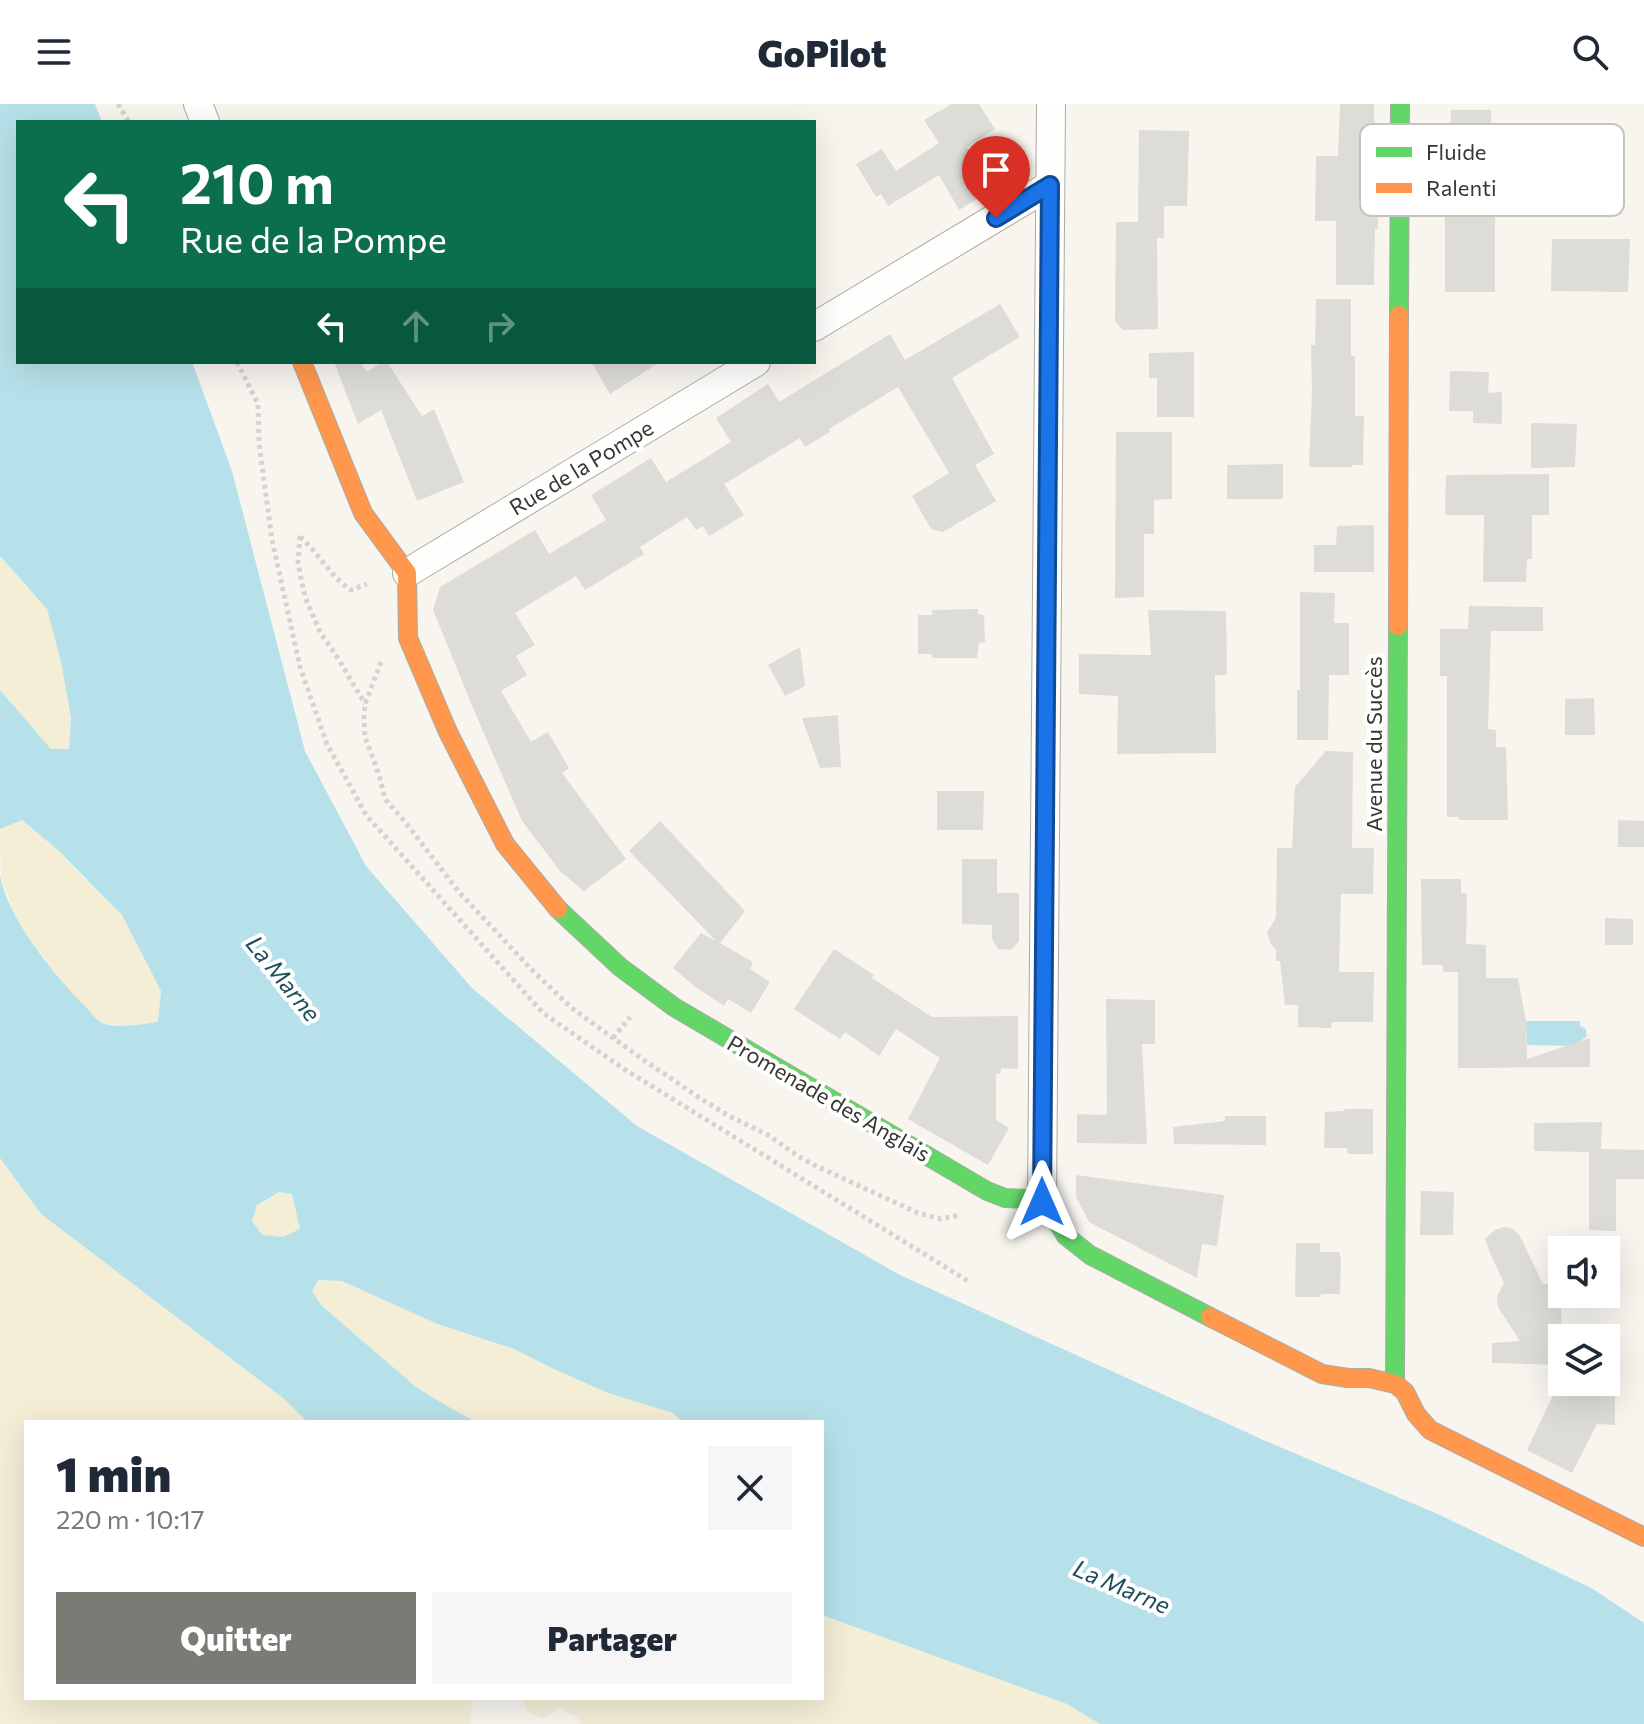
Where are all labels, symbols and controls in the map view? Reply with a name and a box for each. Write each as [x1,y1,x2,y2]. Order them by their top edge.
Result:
icon: menu [32,30,76,74]
text: GoPilot [757,30,887,74]
icon: search [1568,30,1612,74]
legend [1360,124,1624,216]
pin [962,136,1030,218]
text: Fluide [1426,138,1486,165]
text: 210 m [180,147,334,216]
icon: arrive [974,148,1018,192]
icon: left [48,152,152,256]
text: Ralenti [1426,174,1497,201]
text: Rue de la Pompe [180,216,447,260]
icon: left [310,304,354,348]
icon: ahead [394,304,438,348]
icon: right [478,304,522,348]
street label: Rue de la Pompe [504,413,658,521]
street label: Avenue du Succès [1360,656,1387,832]
water label: La Marne [241,929,328,1027]
street label: Promenade des Anglais [723,1029,935,1167]
position arrow [1000,1160,1084,1244]
map controls [1548,1236,1620,1396]
button: sound [1548,1236,1620,1308]
button: layers [1548,1324,1620,1396]
text: 1 min [56,1443,171,1502]
button: close [708,1446,792,1530]
text: 220 m · 10:17 [56,1503,205,1534]
water label: La Marne [1069,1553,1175,1619]
button: Quitter [56,1592,416,1684]
button: Partager [432,1592,792,1684]

